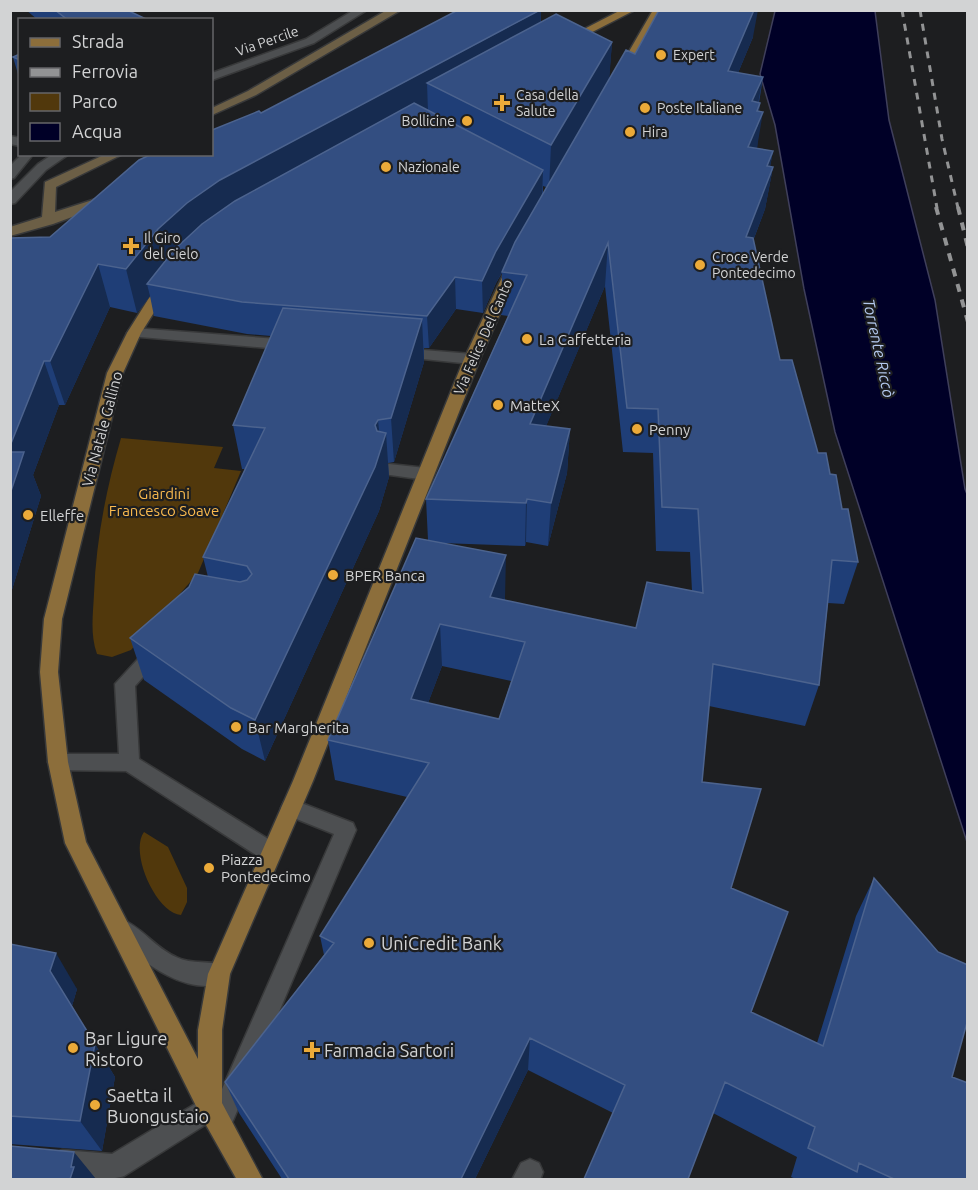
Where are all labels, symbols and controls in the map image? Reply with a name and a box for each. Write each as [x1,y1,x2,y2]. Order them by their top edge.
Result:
legend [18,18,213,156]
street label: Via Percile [233,23,301,59]
text: Strada [72,31,124,51]
place label: Expert [673,47,715,63]
marker: Expert [654,48,668,62]
text: Ferrovia [72,61,138,81]
place label: Casa della Salute [516,87,579,119]
text: Parco [72,91,118,111]
marker: Casa della Salute [493,94,511,112]
place label: Poste Italiane [657,100,742,116]
marker: Poste Italiane [638,101,652,115]
place label: Bollicine [402,113,455,129]
marker: Bollicine [460,114,474,128]
text: Acqua [72,121,122,141]
place label: Hira [642,124,668,140]
marker: Hira [623,125,637,139]
place label: Nazionale [398,159,460,175]
marker: Nazionale [379,160,393,174]
place label: Il Giro del Cielo [144,230,198,262]
marker: Il Giro del Cielo [122,237,140,255]
place label: Croce Verde Pontedecimo [712,249,796,281]
marker: Croce Verde Pontedecimo [693,258,707,272]
street label: Via Felice Del Canto [450,277,516,397]
water label: Torrente Riccò [860,297,898,399]
place label: La Caffetteria [539,331,632,348]
marker: La Caffetteria [520,332,534,346]
street label: Via Natale Gallino [78,369,126,489]
place label: MatteX [510,397,560,414]
marker: MatteX [491,398,505,412]
place label: Penny [649,421,690,438]
marker: Penny [630,422,644,436]
park label: Giardini Francesco Soave [109,485,219,519]
place label: Elleffe [40,507,84,524]
marker: Elleffe [21,508,35,522]
place label: BPER Banca [345,567,425,584]
marker: BPER Banca [326,568,340,582]
place label: Bar Margherita [248,719,349,736]
marker: Bar Margherita [229,720,243,734]
place label: Piazza Pontedecimo [221,851,311,885]
marker: Piazza Pontedecimo [202,861,216,875]
place label: UniCredit Bank [381,933,502,953]
marker: UniCredit Bank [362,936,376,950]
place label: Bar Ligure Ristoro [85,1028,168,1069]
place label: Farmacia Sartori [324,1040,454,1060]
marker: Bar Ligure Ristoro [66,1041,80,1055]
marker: Farmacia Sartori [305,1043,319,1057]
place label: Saetta il Buongustaio [107,1085,209,1126]
marker: Saetta il Buongustaio [88,1098,102,1112]

